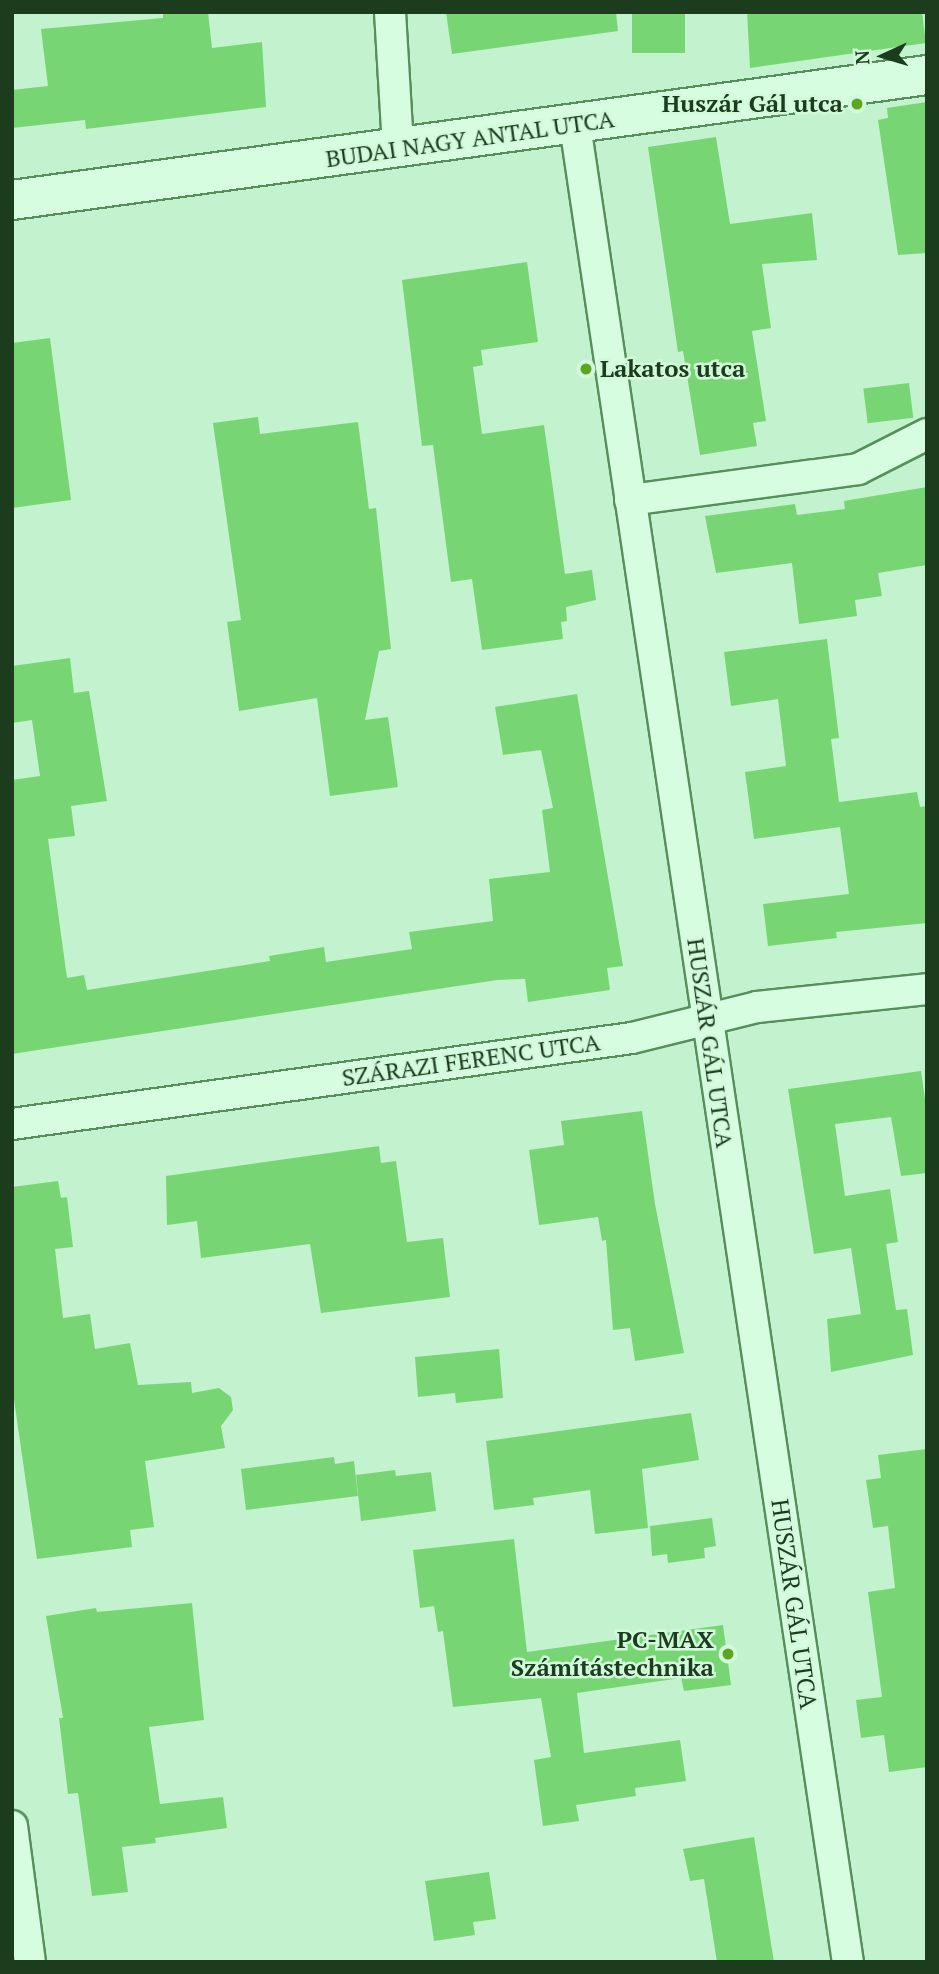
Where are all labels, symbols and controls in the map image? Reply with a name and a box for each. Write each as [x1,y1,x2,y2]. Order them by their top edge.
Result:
north arrow [848,21,918,91]
text: N [849,49,875,66]
place label: Huszár Gál utca [662,90,843,118]
marker: Huszár Gál utca [849,96,865,112]
street label: BUDAI NAGY ANTAL UTCA [324,104,616,174]
place label: Lakatos utca [600,355,745,383]
marker: Lakatos utca [578,361,594,377]
street label: HUSZÁR GÁL UTCA [681,936,739,1150]
street label: SZÁRAZI FERENC UTCA [340,1028,602,1092]
street label: HUSZÁR GÁL UTCA [765,1497,823,1711]
place label: PC-MAX Számítástechnika [511,1626,714,1682]
marker: PC-MAX Számítástechnika [720,1646,736,1662]

